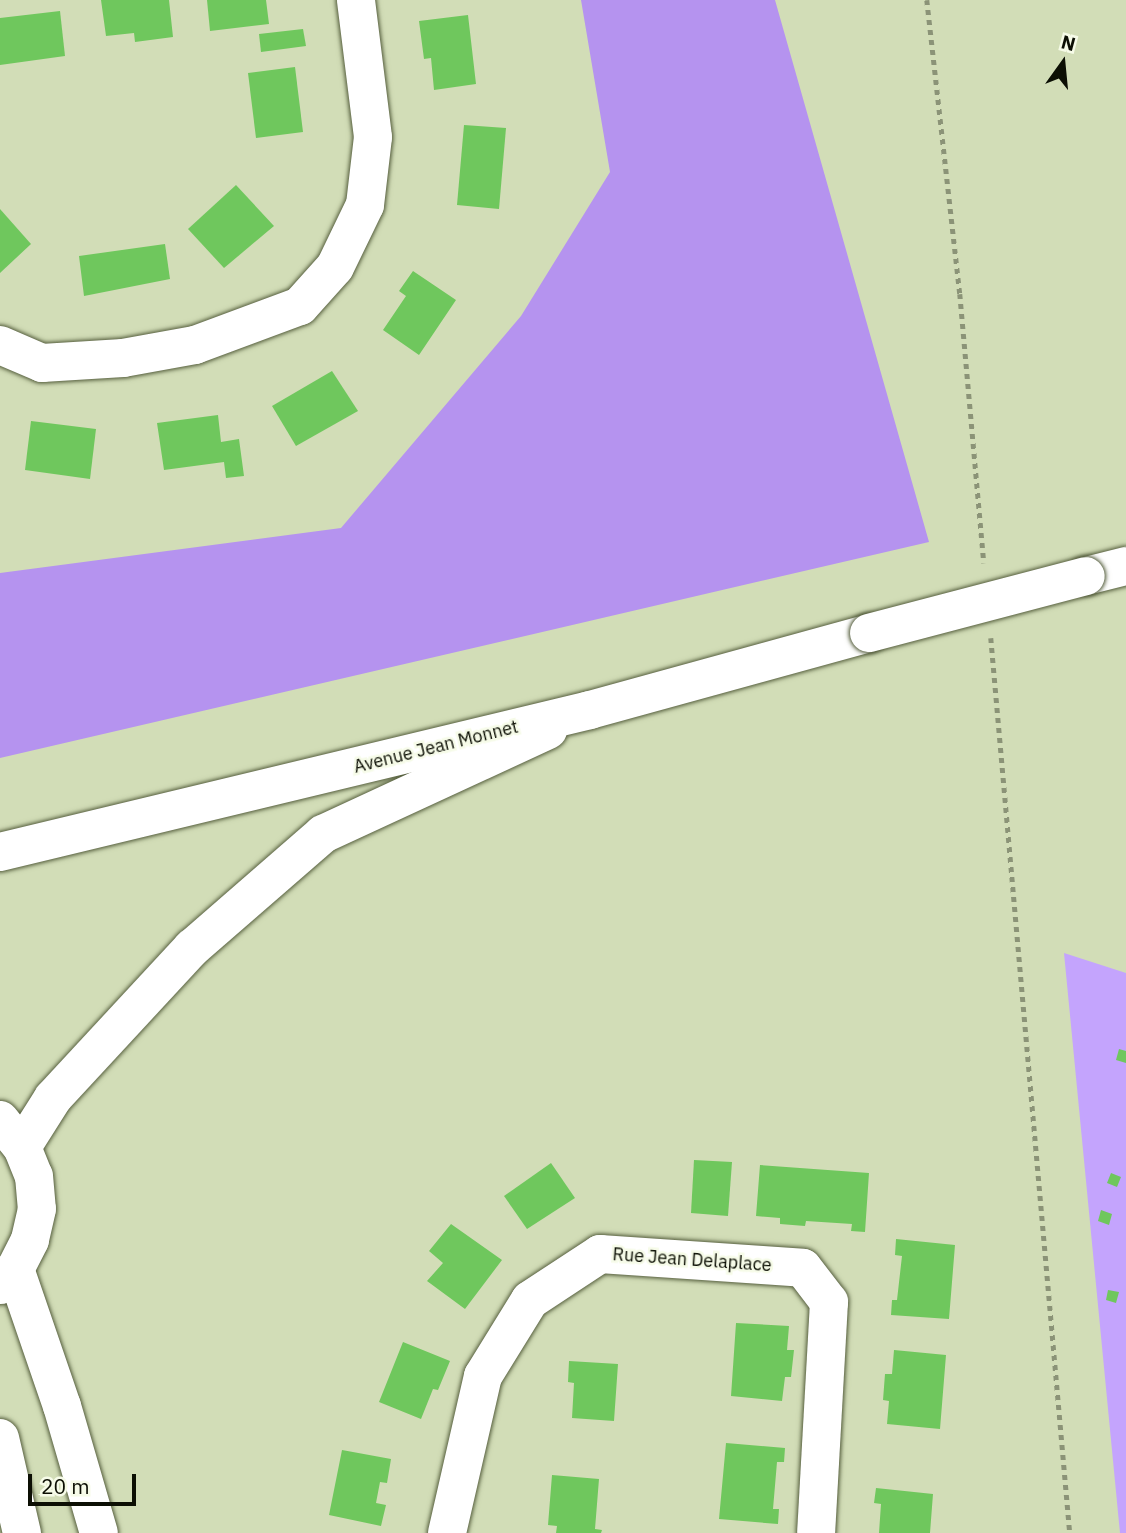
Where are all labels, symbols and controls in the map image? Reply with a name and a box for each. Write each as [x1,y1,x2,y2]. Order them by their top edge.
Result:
north arrow [1028,28,1098,98]
text: N [1059,29,1078,56]
street label: Avenue Jean Monnet [351,716,521,778]
street label: Rue Jean Delaplace [612,1244,772,1276]
scale bar [32,1460,140,1504]
text: 20 m [41,1472,90,1500]

